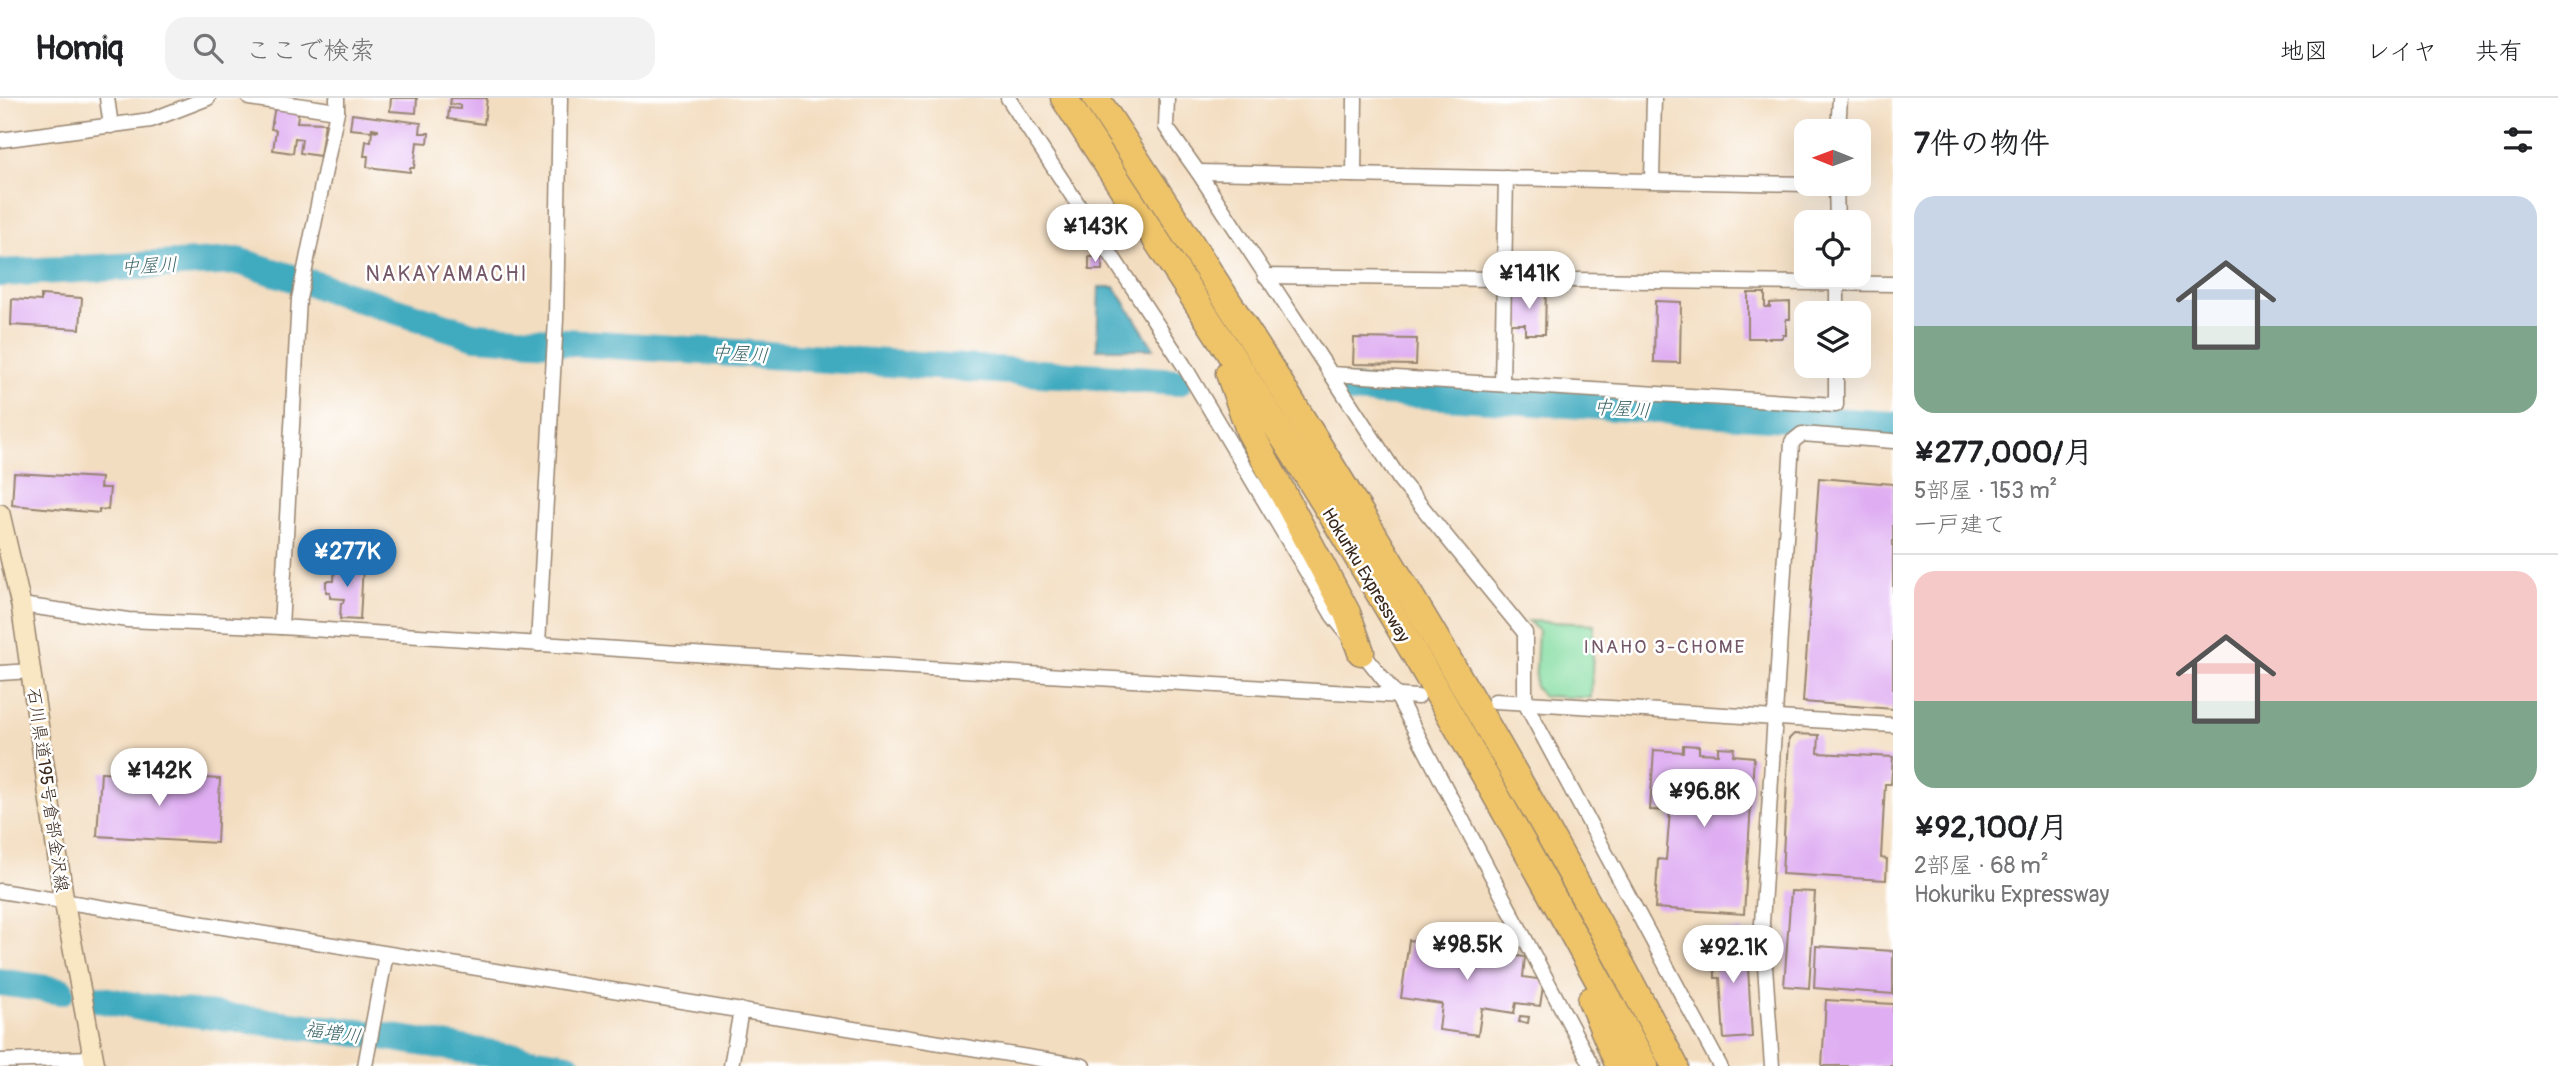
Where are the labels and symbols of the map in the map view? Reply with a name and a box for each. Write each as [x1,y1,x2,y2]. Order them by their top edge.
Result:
north arrow [1794,119,1871,196]
pin: ¥143K [1046,204,1144,264]
pin: ¥141K [1480,252,1578,311]
water label: 中屋川 [120,253,178,279]
district label: NAKAYAMACHI [366,261,528,288]
water label: 中屋川 [711,340,769,368]
water label: 中屋川 [1593,395,1651,423]
street label: Hokuriku Expressway [1316,504,1415,647]
pin: ¥277K [298,530,396,589]
district label: INAHO 3-CHOME [1584,635,1746,659]
street label: 石川県道195号倉部金沢線 [22,686,73,894]
pin: ¥142K [110,748,208,808]
pin: ¥96.8K [1647,770,1761,829]
pin: ¥98.5K [1410,922,1524,982]
pin: ¥92.1K [1676,926,1790,985]
water label: 福増川 [303,1017,363,1049]

